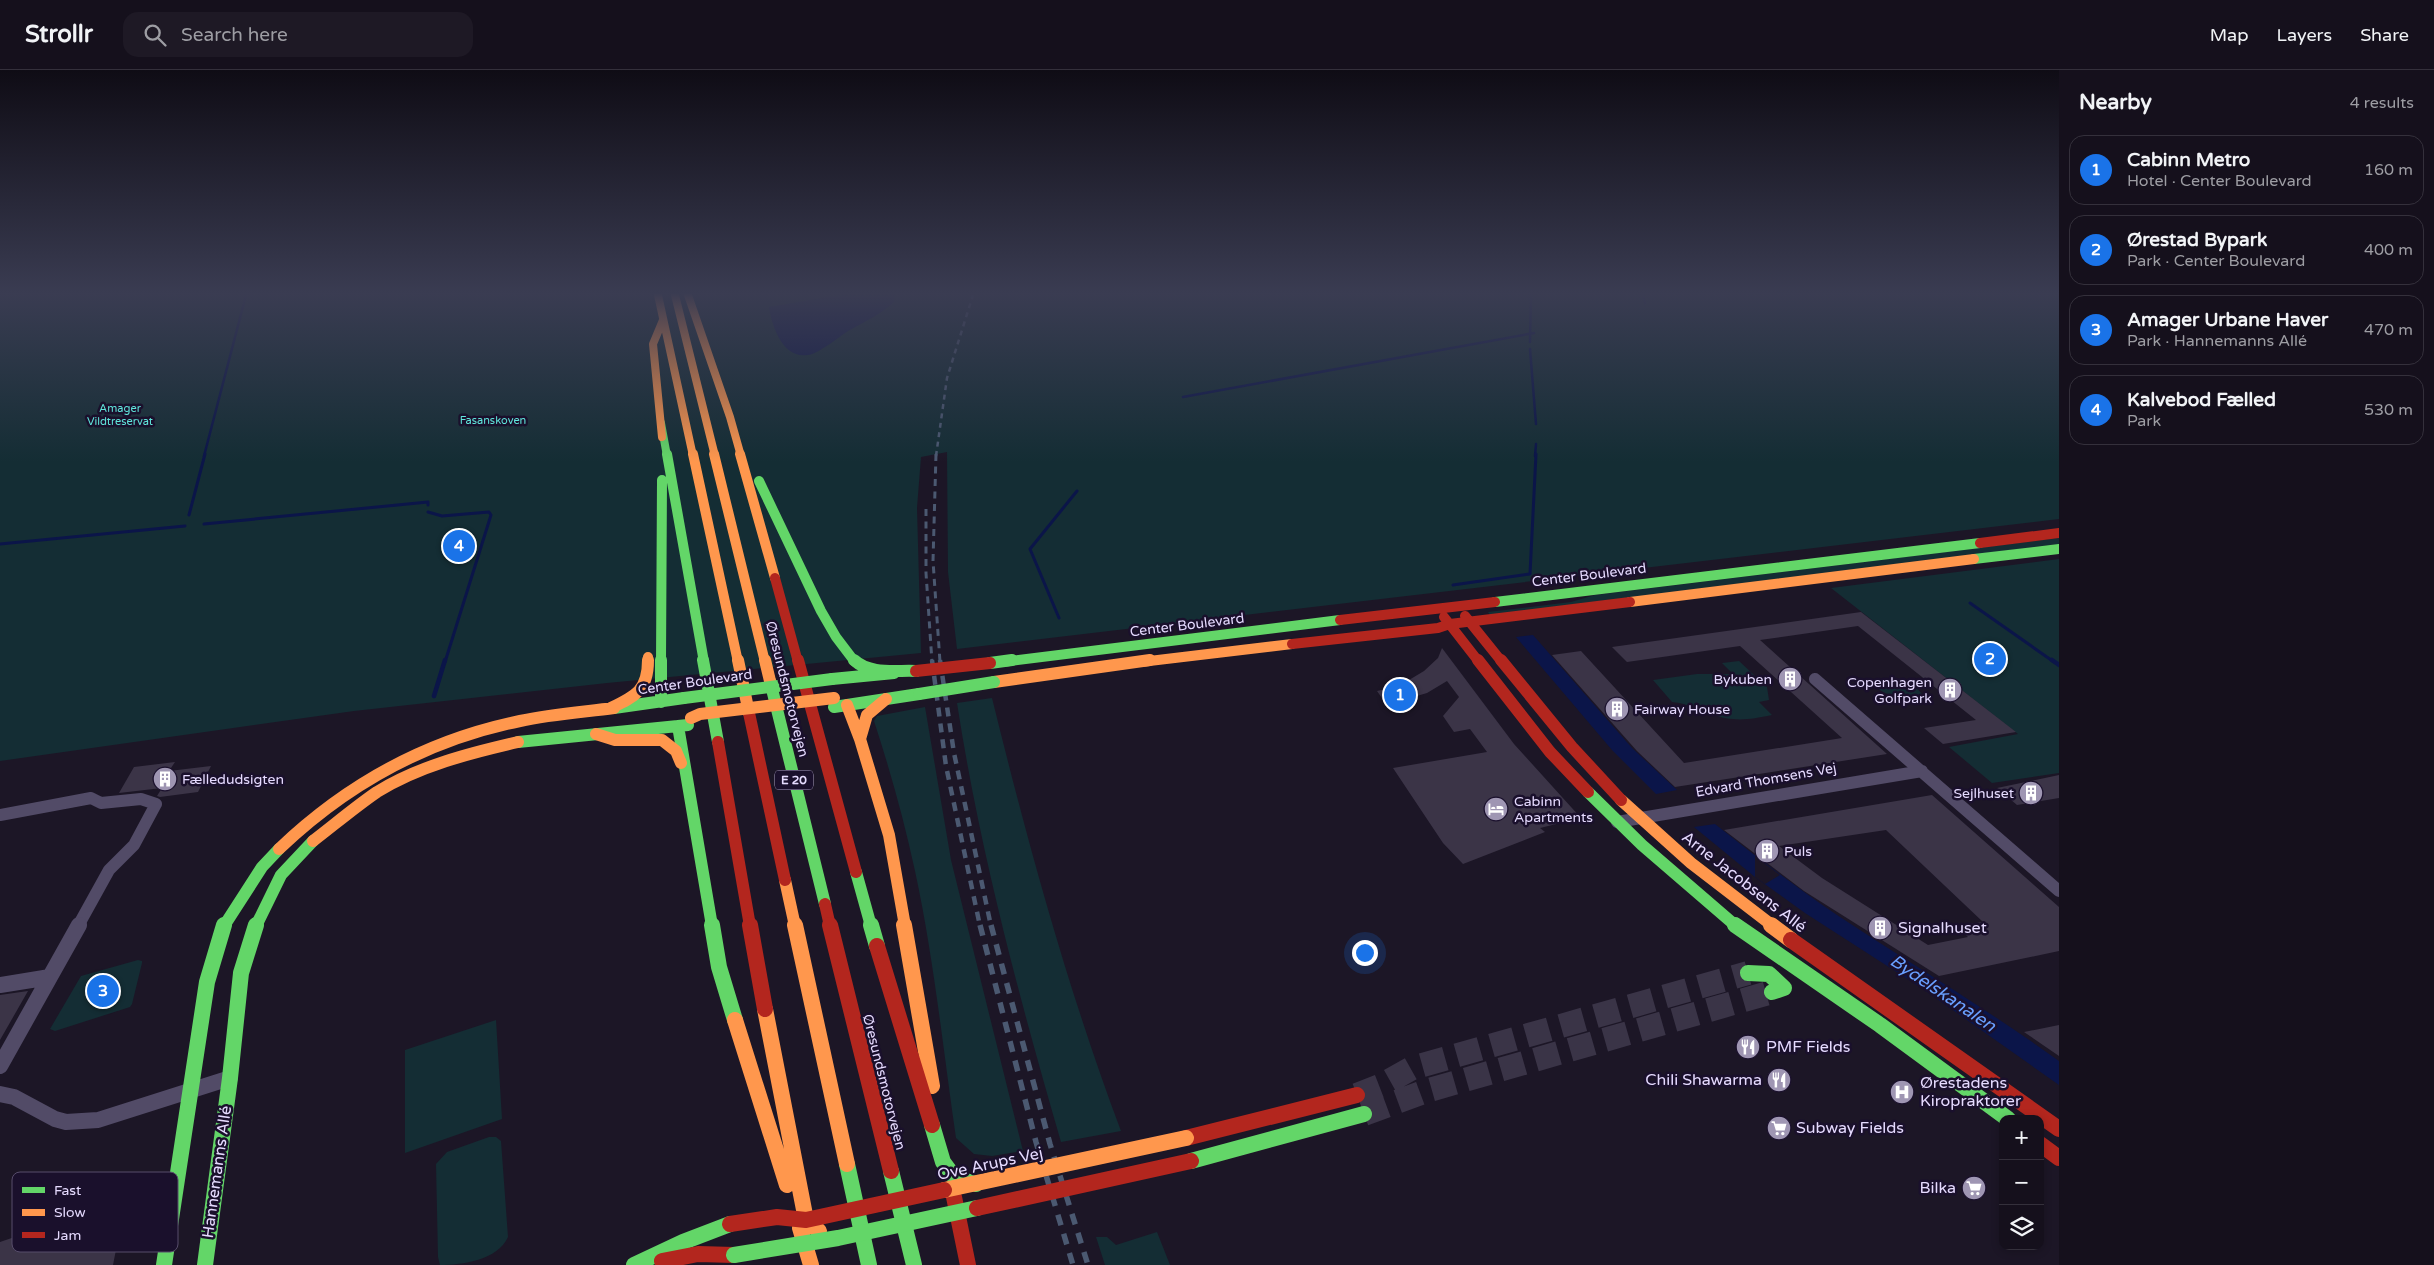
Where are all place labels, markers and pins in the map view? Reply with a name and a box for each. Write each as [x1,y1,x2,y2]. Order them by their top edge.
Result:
pin: 4 [443,527,475,565]
pin: 2 [1974,640,2006,678]
building icon: Bykuben [1777,666,1803,692]
place label: Bykuben [1714,671,1772,688]
place label: Copenhagen Golfpark [1847,674,1932,707]
pin: 1 [1384,676,1416,714]
building icon: Copenhagen Golfpark [1937,677,1963,703]
building icon: Fairway House [1604,696,1630,722]
place label: Fairway House [1634,701,1730,718]
building icon: Fælledudsigten [152,766,178,792]
place label: Fælledudsigten [182,771,284,788]
building icon: Sejlhuset [2018,780,2044,806]
place label: Sejlhuset [1953,785,2015,802]
place label: Cabinn Apartments [1514,793,1593,826]
hotel icon: Cabinn Apartments [1483,796,1509,822]
building icon: Puls [1754,838,1780,864]
place label: Puls [1784,843,1812,860]
building icon: Signalhuset [1867,915,1893,941]
place label: Signalhuset [1898,918,1987,938]
pin: 3 [87,972,119,1010]
restaurant icon: PMF Fields [1735,1034,1761,1060]
place label: PMF Fields [1766,1037,1850,1057]
restaurant icon: Chili Shawarma [1766,1067,1792,1093]
place label: Chili Shawarma [1645,1070,1762,1090]
place label: Ørestadens Kiropraktorer [1920,1073,2022,1111]
hospital icon: Ørestadens Kiropraktorer [1889,1079,1915,1105]
supermarket icon: Subway Fields [1766,1115,1792,1141]
place label: Subway Fields [1796,1118,1904,1138]
supermarket icon: Bilka [1961,1175,1987,1201]
place label: Bilka [1920,1178,1956,1198]

